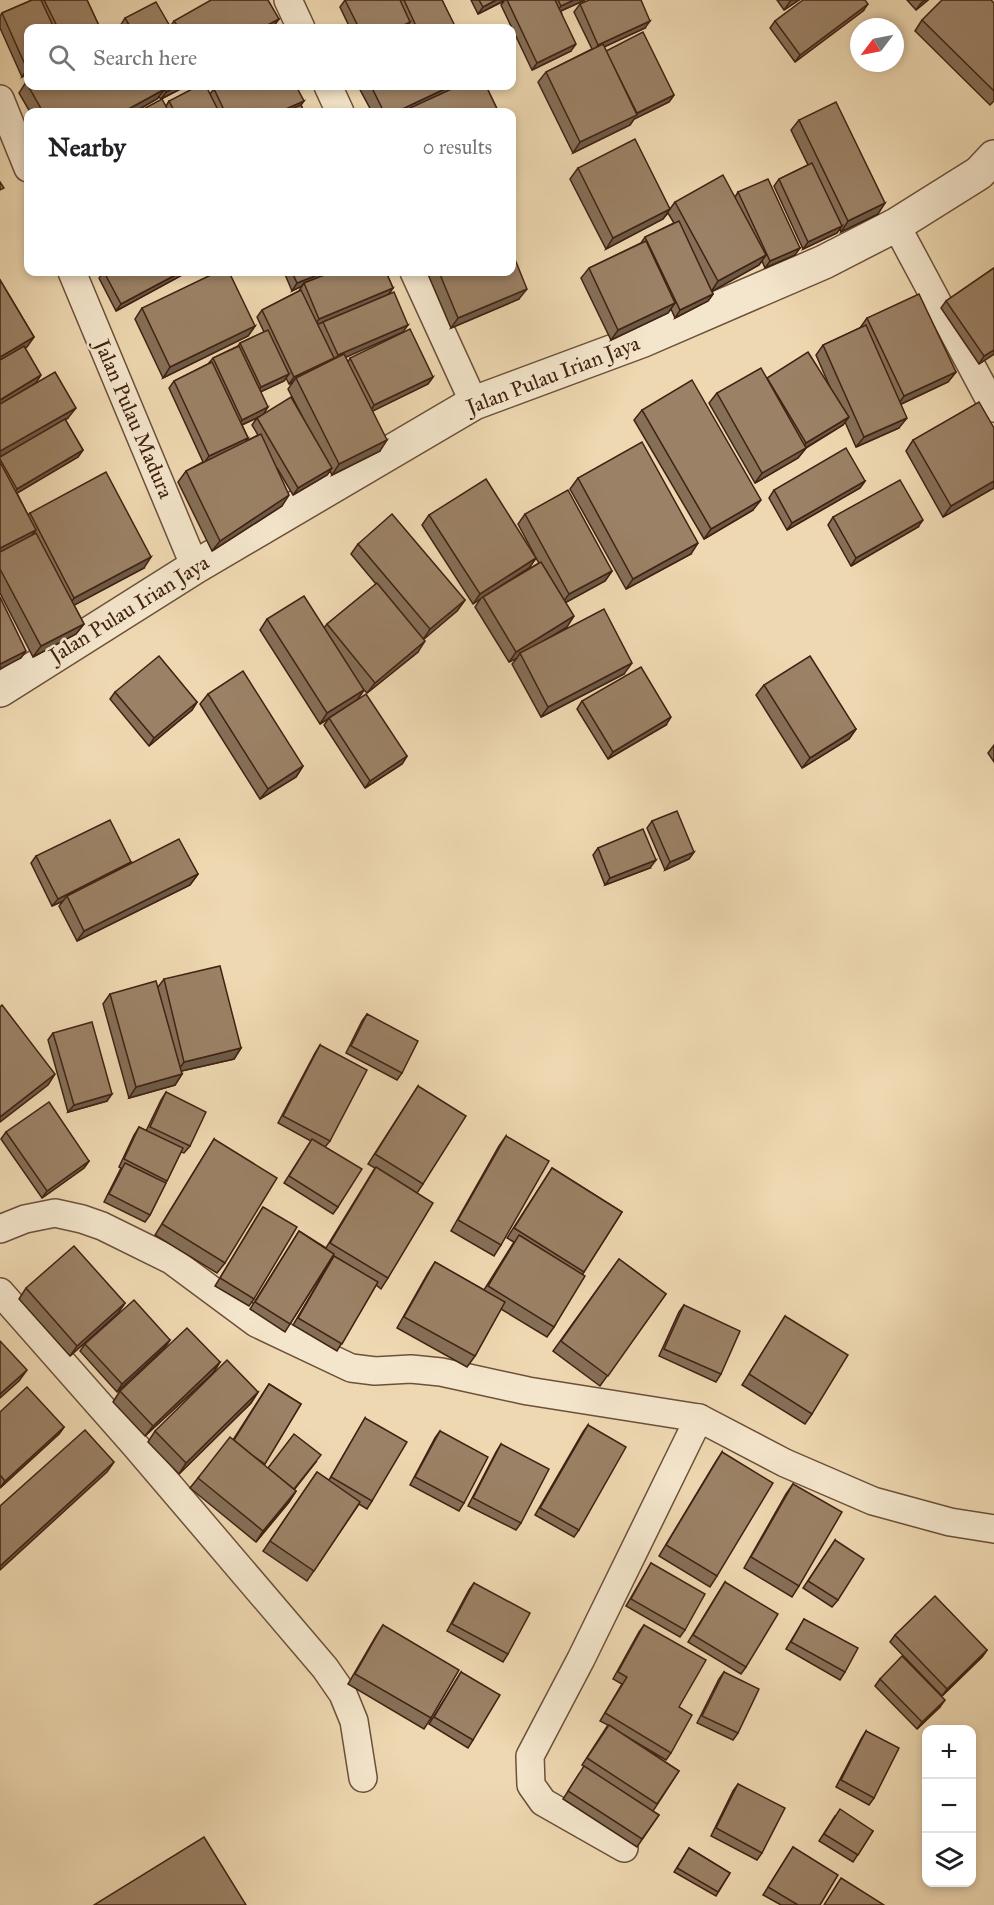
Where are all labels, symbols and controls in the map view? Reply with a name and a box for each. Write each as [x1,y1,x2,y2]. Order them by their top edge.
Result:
north arrow [850,18,904,72]
search box [24,24,516,90]
icon: search [45,41,78,74]
text: Search here [93,44,197,71]
text: Nearby [48,131,126,163]
text: 0 results [423,135,492,159]
street label: Jalan Pulau Irian Jaya [461,330,643,421]
street label: Jalan Pulau Madura [88,334,179,502]
street label: Jalan Pulau Irian Jaya [43,549,214,670]
map controls [922,1725,976,1887]
button: + [922,1725,976,1779]
button: − [922,1779,976,1833]
button: layers [922,1833,976,1887]

